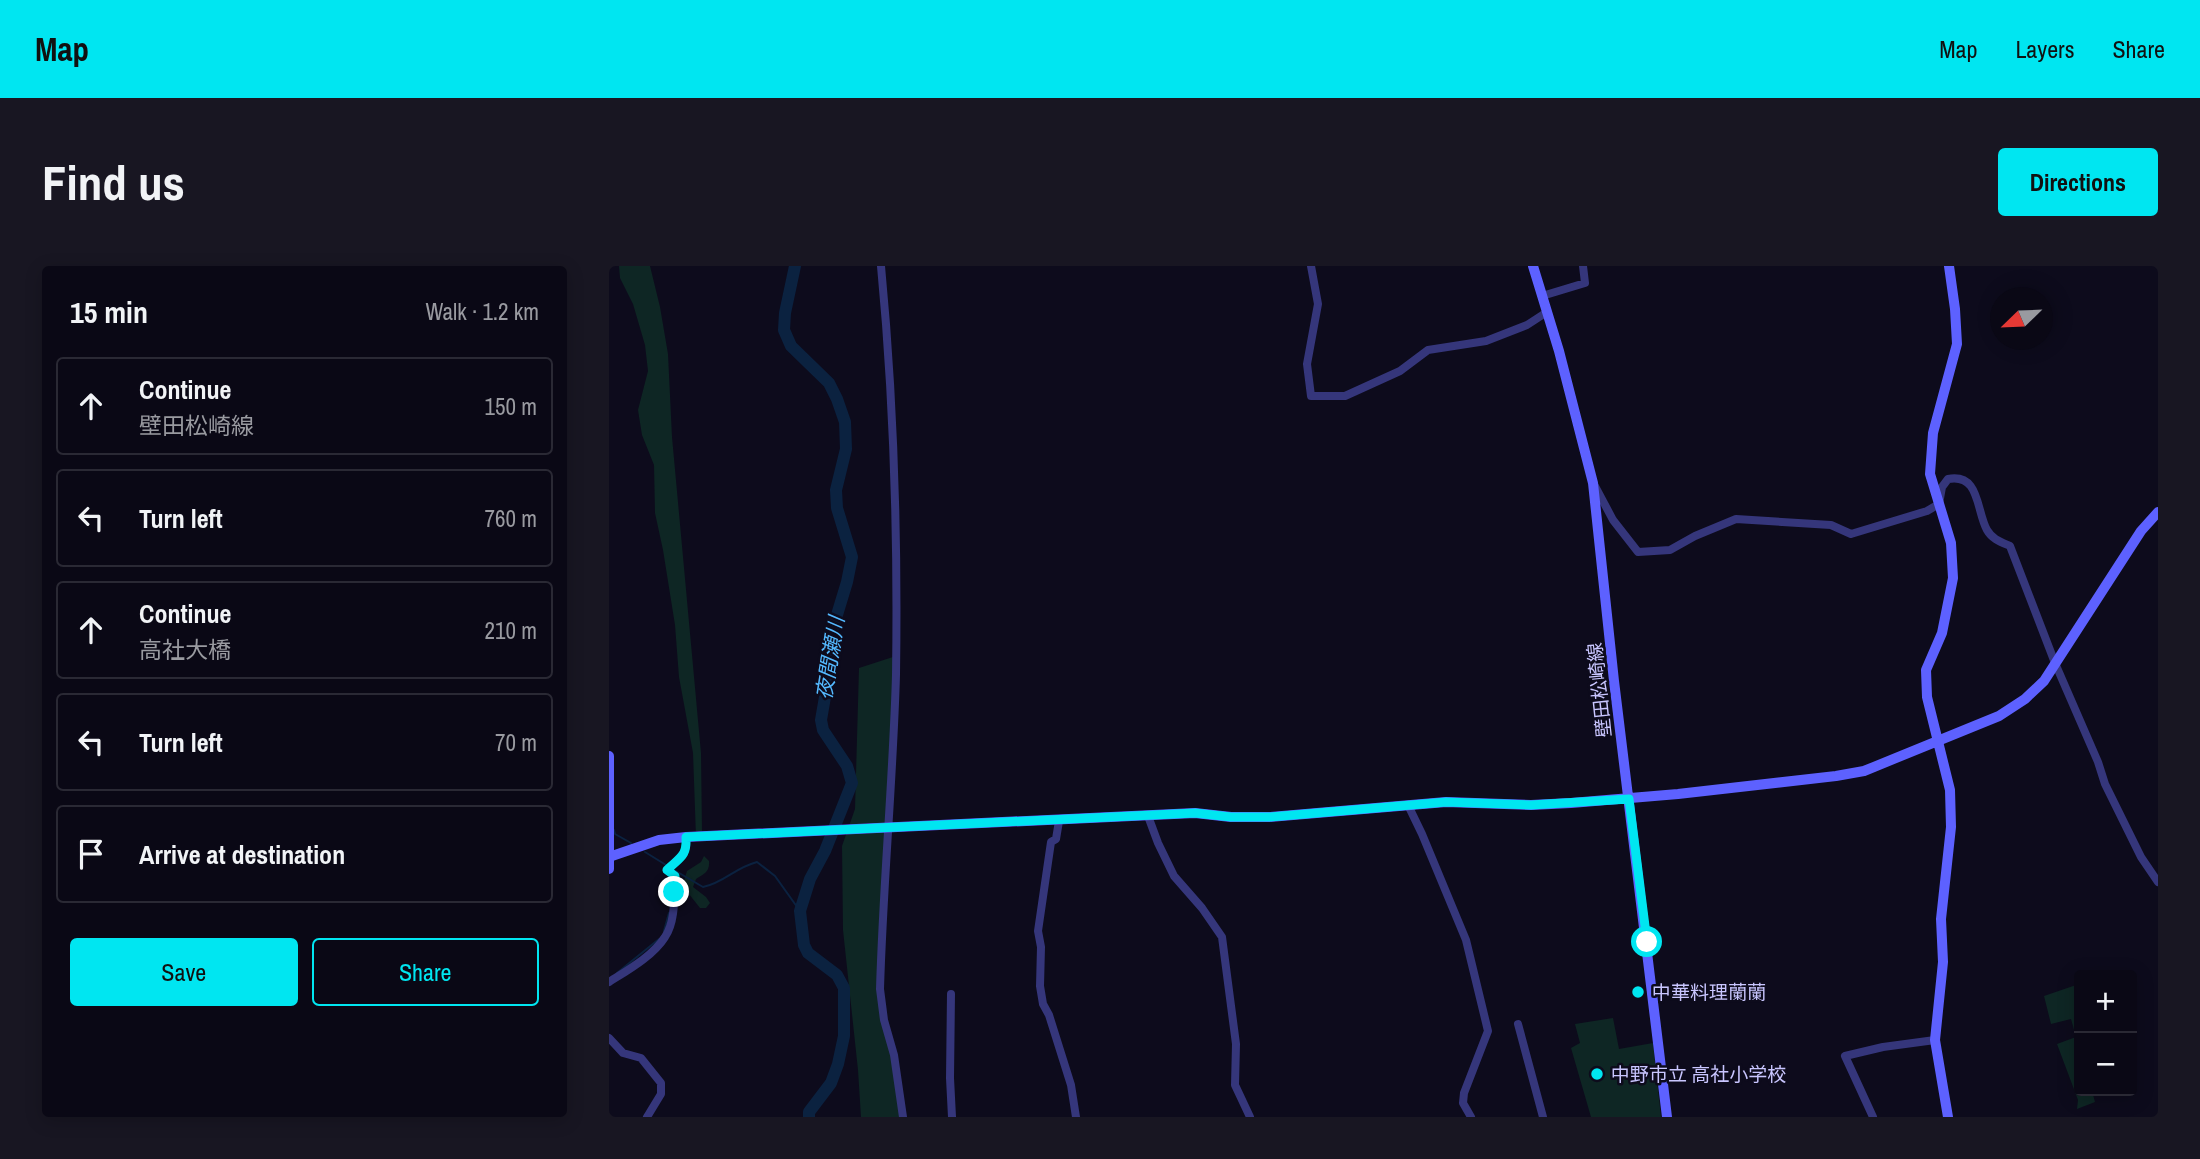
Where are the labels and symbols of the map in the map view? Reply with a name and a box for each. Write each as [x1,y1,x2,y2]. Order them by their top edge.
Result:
north arrow [1990,287,2053,350]
water label: 夜間瀬川 [809,612,851,702]
street label: 壁田松崎線 [1581,641,1617,739]
route end [658,876,689,907]
route start [1631,926,1662,957]
place label: 中華料理蘭蘭 [1652,979,1766,1005]
marker: 中華料理蘭蘭 [1630,984,1646,1000]
place label: 中野市立 高社小学校 [1611,1061,1786,1087]
marker: 中野市立 高社小学校 [1589,1066,1605,1082]

